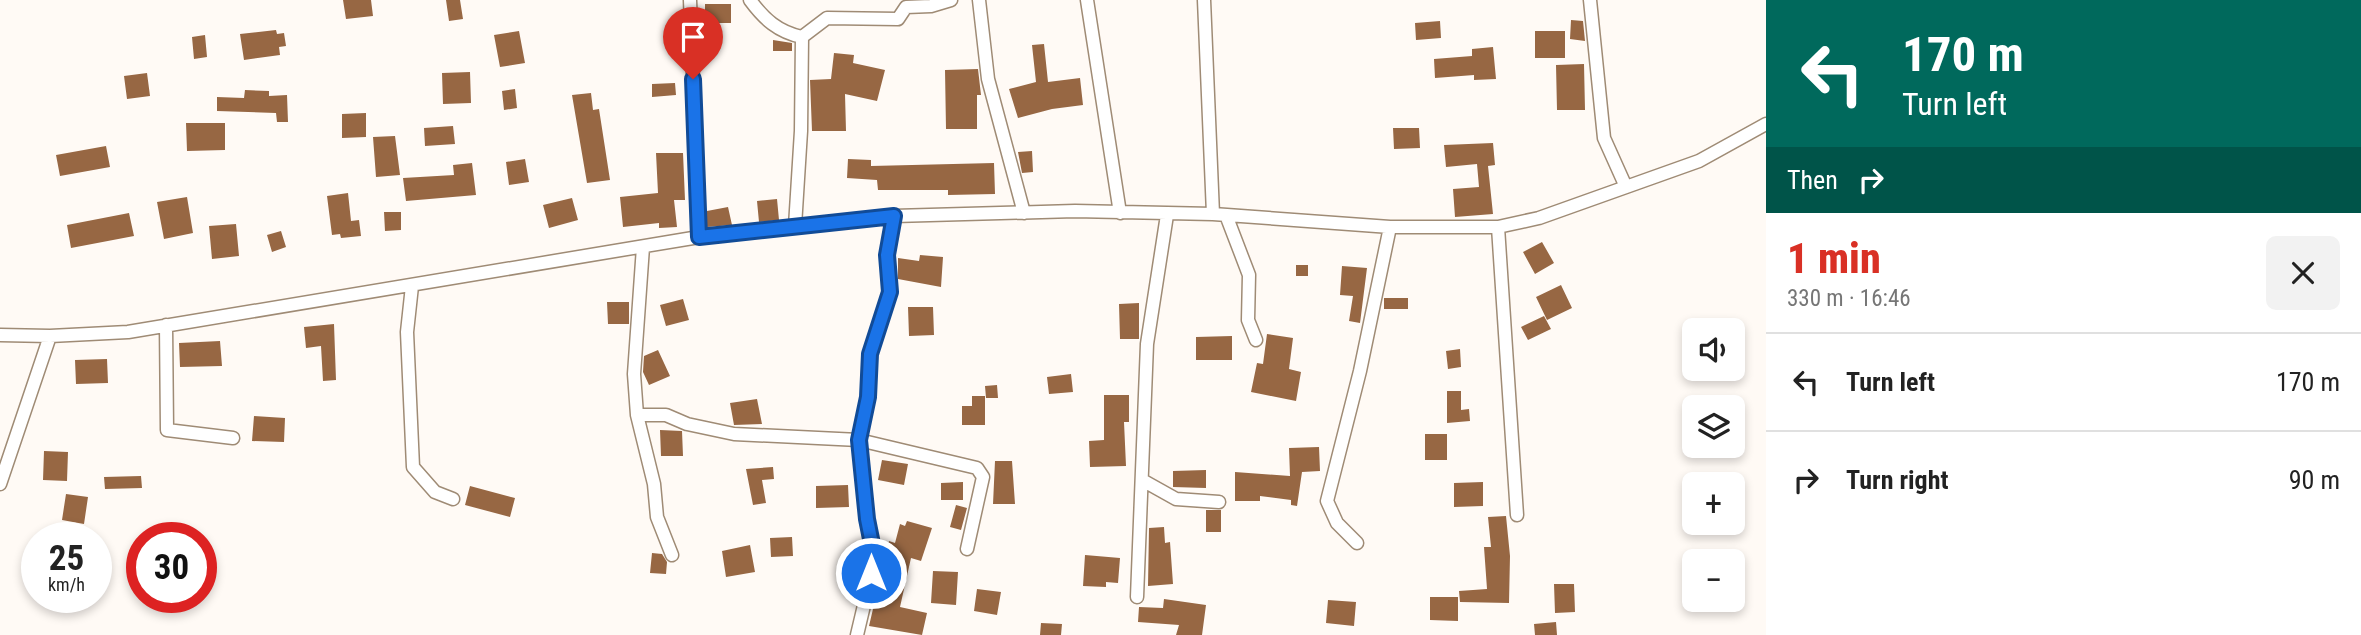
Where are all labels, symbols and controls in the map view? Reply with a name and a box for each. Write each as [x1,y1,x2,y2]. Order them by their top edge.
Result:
pin [663,7,723,79]
icon: arrive [674,18,712,56]
text: 170 m [1902,26,2024,83]
icon: left [1787,28,1878,119]
text: Turn left [1902,85,2007,123]
icon: right [1852,161,1890,199]
text: Then [1787,165,1838,195]
text: 1 min [1787,234,1881,283]
button: close [2266,236,2340,310]
text: 330 m · 16:46 [1787,285,1911,312]
map controls [1682,318,1745,612]
button: sound [1682,318,1745,381]
icon: left [1787,363,1825,401]
text: Turn left [1846,367,1935,397]
text: 170 m [2276,367,2340,397]
button: layers [1682,395,1745,458]
icon: right [1787,461,1825,499]
text: Turn right [1846,465,1948,495]
text: 90 m [2289,465,2340,495]
button: + [1682,472,1745,535]
speed limit sign: 30 [126,522,217,613]
position arrow [834,536,908,610]
text: 25 [49,538,84,579]
button: − [1682,549,1745,612]
text: km/h [48,574,85,595]

